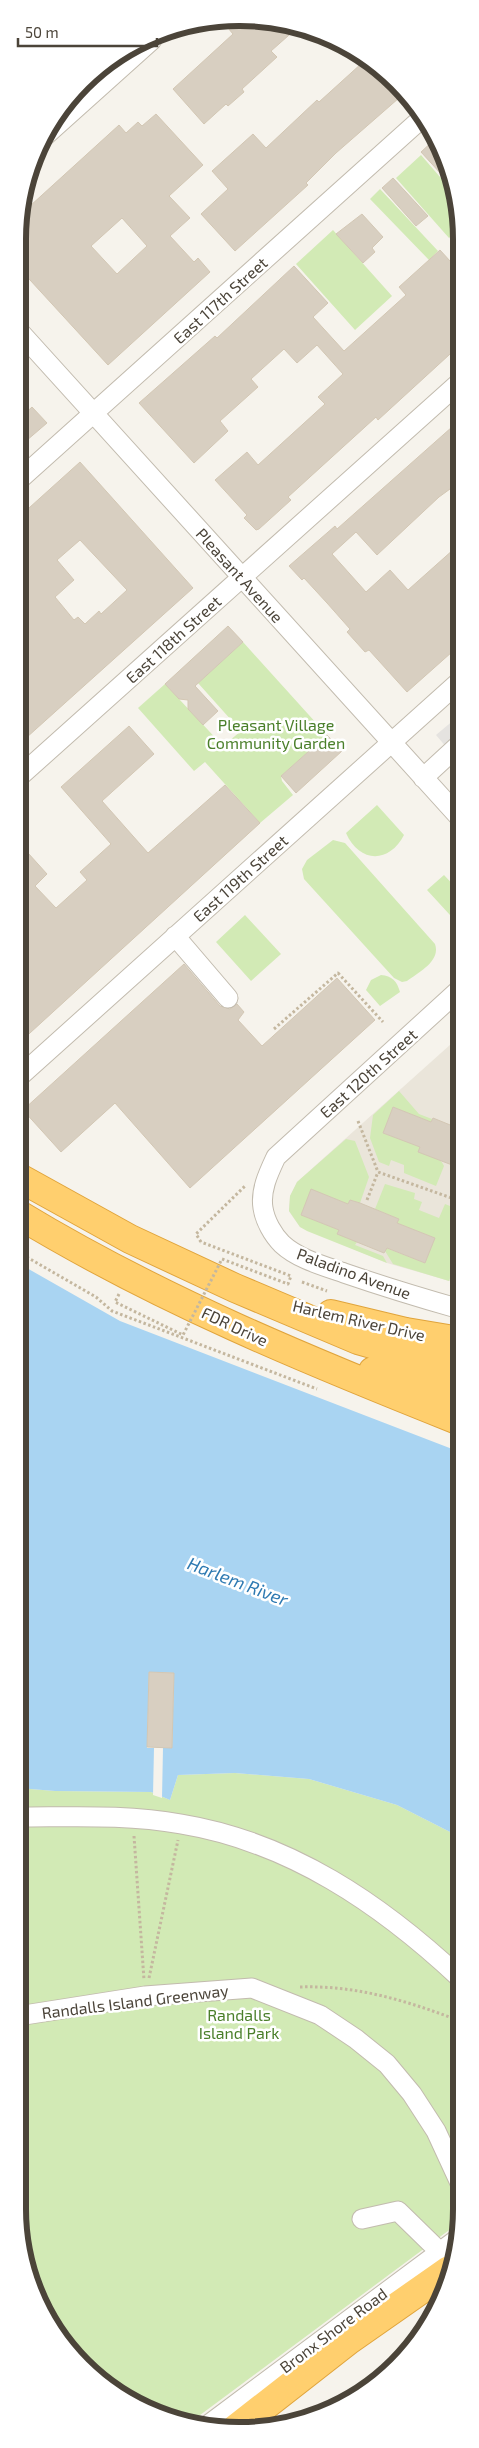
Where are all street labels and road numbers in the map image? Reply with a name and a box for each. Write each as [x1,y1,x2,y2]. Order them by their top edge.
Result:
street label: East 117th Street [169,253,271,347]
street label: Pleasant Avenue [193,524,287,626]
street label: East 118th Street [122,591,224,687]
street label: East 119th Street [189,831,291,925]
street label: East 120th Street [316,1024,420,1122]
street label: Paladino Avenue [294,1244,414,1302]
street label: Harlem River Drive [291,1296,427,1344]
street label: FDR Drive [199,1302,271,1350]
street label: Randalls Island Greenway [40,1980,230,2022]
street label: Bronx Shore Road [276,2284,390,2376]

